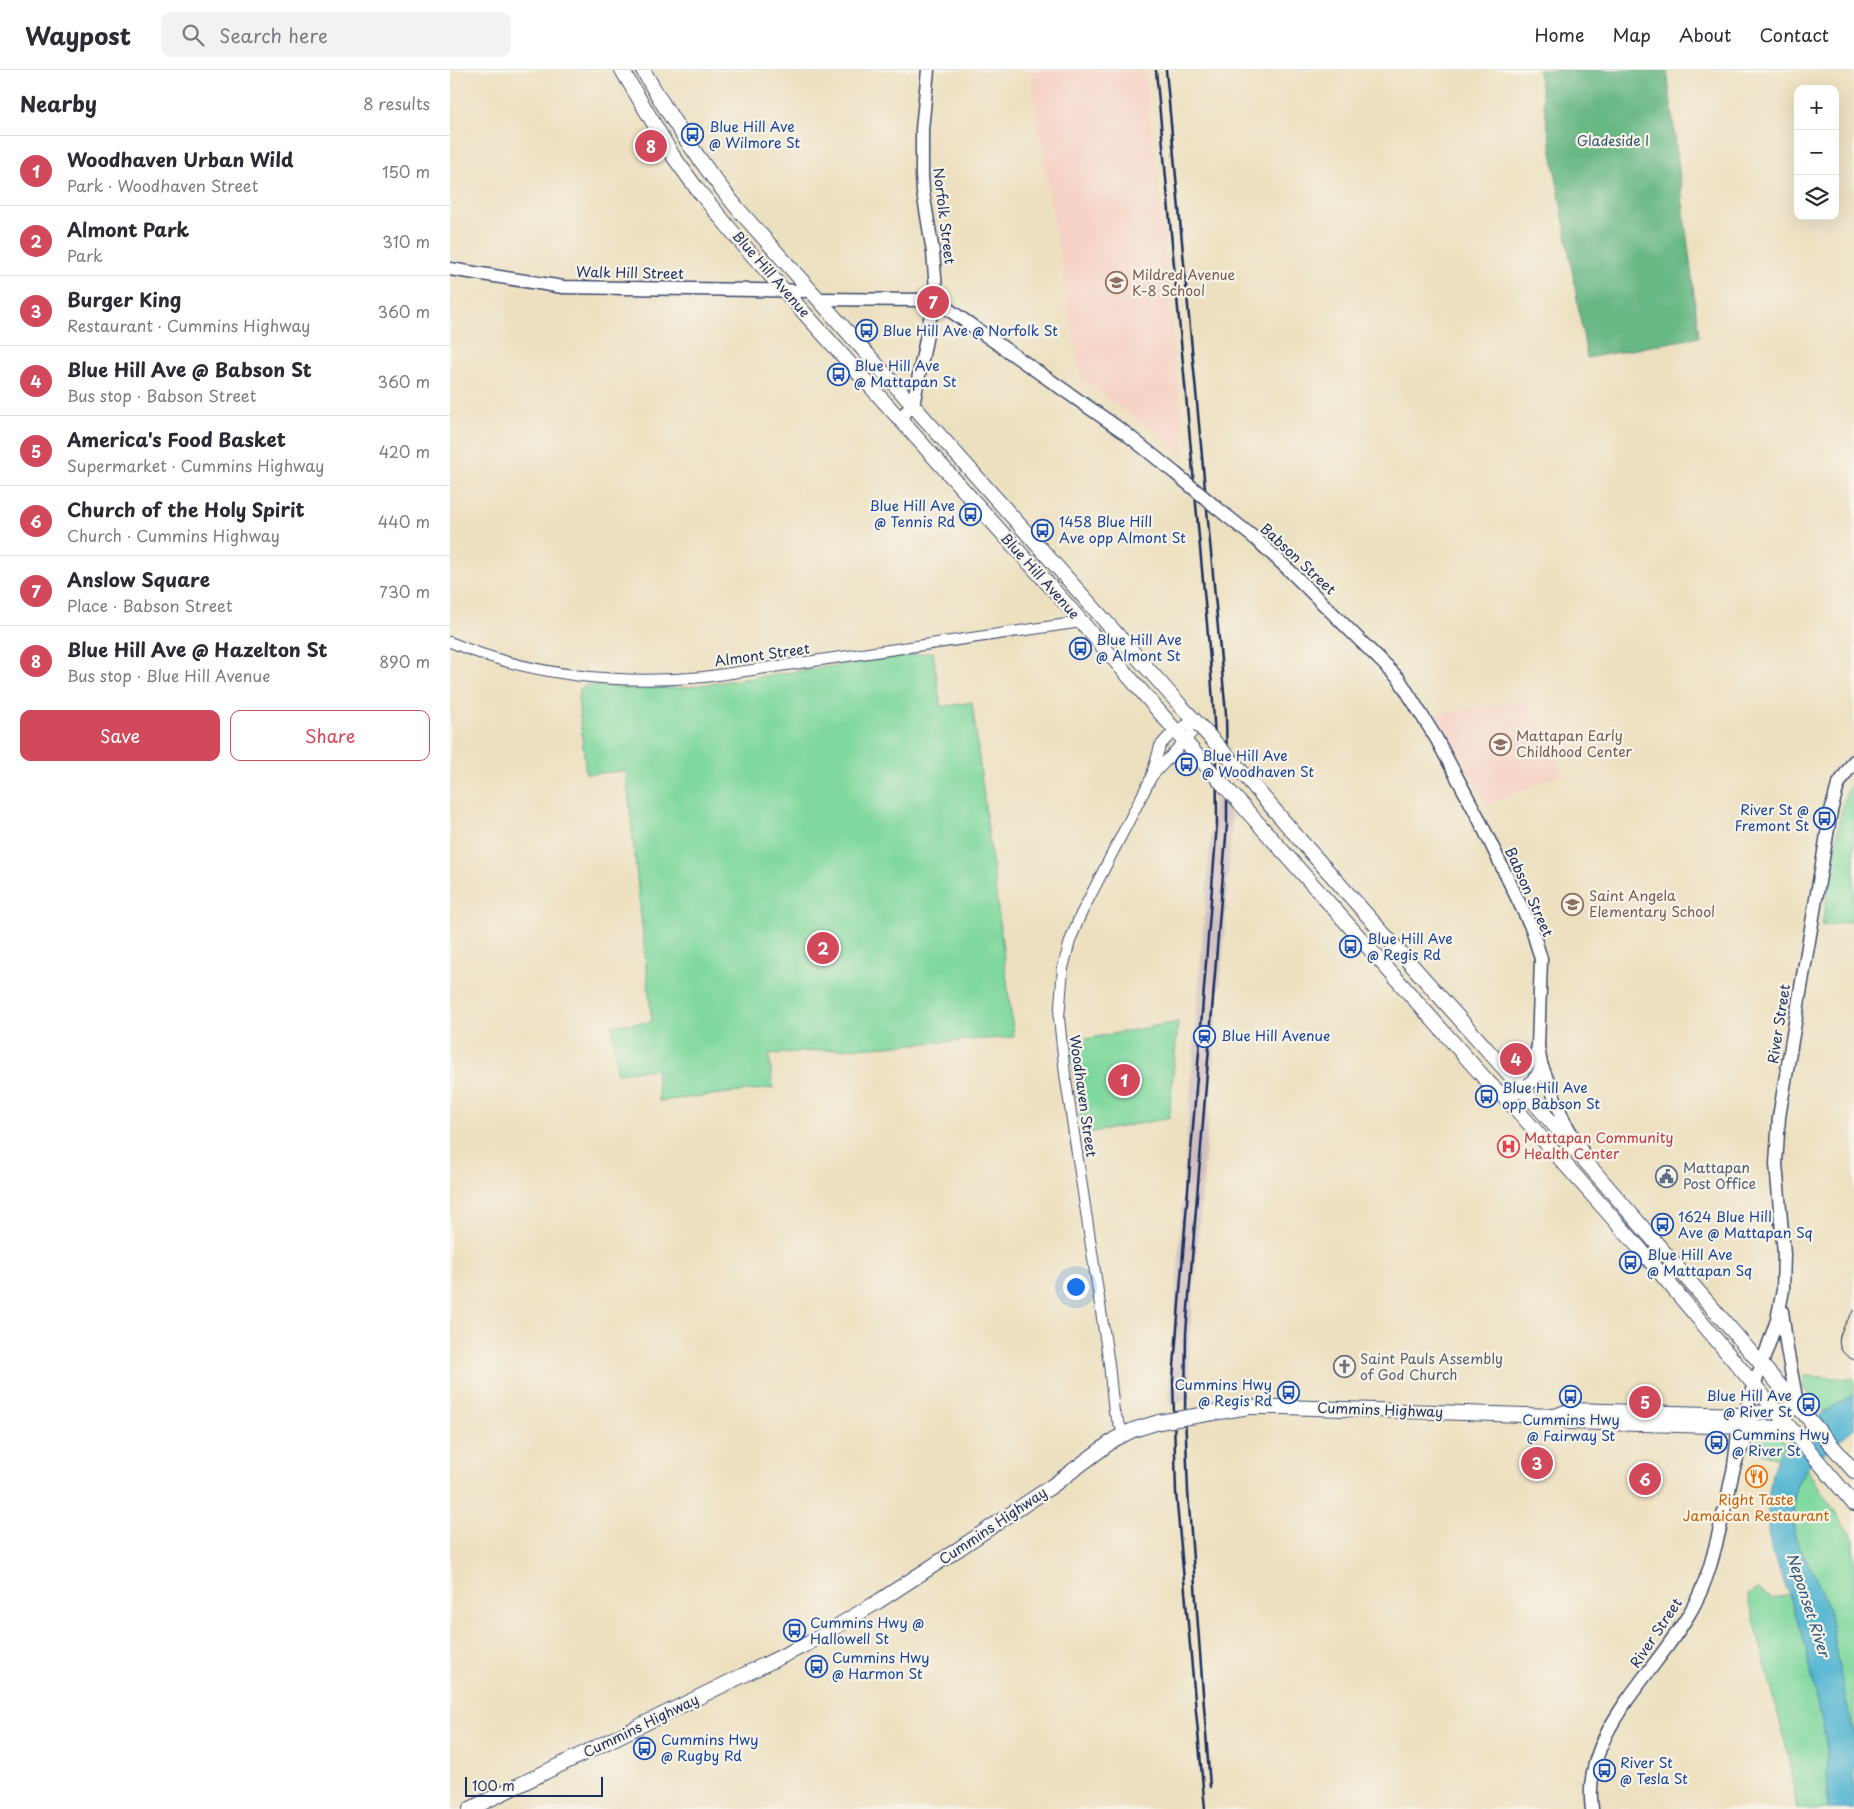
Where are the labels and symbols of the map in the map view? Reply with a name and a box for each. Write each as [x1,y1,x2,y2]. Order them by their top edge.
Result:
place label: Blue Hill Ave @ Wilmore St [709,116,800,153]
bus stop icon: Blue Hill Ave @ Wilmore St [681,123,705,147]
pin: 8 [635,127,667,165]
park label: Gladeside I [1577,130,1649,151]
street label: Norfolk Street [928,167,961,266]
street label: Blue Hill Avenue [728,226,815,322]
street label: Walk Hill Street [576,261,684,284]
place label: Mildred Avenue K-8 School [1132,264,1236,301]
school or university icon: Mildred Avenue K-8 School [1104,271,1128,295]
pin: 7 [917,283,949,321]
bus stop icon: Blue Hill Ave @ Norfolk St [854,319,878,343]
place label: Blue Hill Ave @ Norfolk St [882,320,1058,341]
place label: Blue Hill Ave @ Mattapan St [854,355,957,392]
bus stop icon: Blue Hill Ave @ Mattapan St [826,362,850,386]
place label: Blue Hill Ave @ Tennis Rd [869,495,955,532]
bus stop icon: Blue Hill Ave @ Tennis Rd [959,502,983,526]
place label: 1458 Blue Hill Ave opp Almont St [1059,511,1186,548]
bus stop icon: 1458 Blue Hill Ave opp Almont St [1031,518,1055,542]
street label: Babson Street [1256,518,1341,599]
street label: Blue Hill Avenue [996,528,1085,623]
place label: Blue Hill Ave @ Almont St [1096,629,1182,666]
bus stop icon: Blue Hill Ave @ Almont St [1068,636,1092,660]
street label: Almont Street [713,637,811,672]
place label: Mattapan Early Childhood Center [1516,725,1633,762]
school or university icon: Mattapan Early Childhood Center [1488,732,1512,756]
place label: Blue Hill Ave @ Woodhaven St [1202,745,1314,782]
bus stop icon: Blue Hill Ave @ Woodhaven St [1174,752,1198,776]
place label: River St @ Fremont St [1734,799,1809,836]
bus stop icon: River St @ Fremont St [1813,806,1837,830]
street label: Babson Street [1500,843,1559,940]
place label: Saint Angela Elementary School [1589,885,1715,922]
school or university icon: Saint Angela Elementary School [1561,892,1585,916]
place label: Blue Hill Ave @ Regis Rd [1367,928,1453,965]
pin: 2 [807,929,839,967]
bus stop icon: Blue Hill Ave @ Regis Rd [1339,935,1363,959]
street label: River Street [1762,982,1795,1065]
station icon: Blue Hill Avenue [1193,1024,1217,1048]
place label: Blue Hill Avenue [1221,1025,1330,1046]
street label: Woodhaven Street [1065,1033,1103,1159]
pin: 4 [1500,1040,1532,1078]
pin: 1 [1108,1061,1140,1099]
place label: Blue Hill Ave opp Babson St [1502,1077,1600,1114]
bus stop icon: Blue Hill Ave opp Babson St [1474,1084,1498,1108]
place label: Mattapan Community Health Center [1524,1127,1673,1164]
hospital icon: Mattapan Community Health Center [1496,1134,1520,1158]
place label: Mattapan Post Office [1683,1157,1756,1194]
public building icon: Mattapan Post Office [1655,1164,1679,1188]
place label: 1624 Blue Hill Ave @ Mattapan Sq [1678,1206,1813,1243]
bus stop icon: 1624 Blue Hill Ave @ Mattapan Sq [1650,1213,1674,1237]
place label: Blue Hill Ave @ Mattapan Sq [1647,1244,1752,1281]
bus stop icon: Blue Hill Ave @ Mattapan Sq [1619,1251,1643,1275]
your location [1063,1274,1089,1300]
place label: Saint Pauls Assembly of God Church [1360,1348,1503,1385]
church icon: Saint Pauls Assembly of God Church [1332,1355,1356,1379]
place label: Cummins Hwy @ Regis Rd [1175,1374,1272,1411]
bus stop icon: Cummins Hwy @ Regis Rd [1276,1381,1300,1405]
pin: 5 [1629,1383,1661,1421]
bus stop icon: Cummins Hwy @ Fairway St [1559,1385,1583,1409]
place label: Blue Hill Ave @ River St [1706,1385,1792,1422]
bus stop icon: Blue Hill Ave @ River St [1796,1392,1820,1416]
street label: Cummins Highway [1317,1397,1443,1422]
place label: Cummins Hwy @ Fairway St [1522,1409,1620,1446]
place label: Cummins Hwy @ River St [1732,1424,1829,1461]
bus stop icon: Cummins Hwy @ River St [1704,1431,1728,1455]
pin: 3 [1521,1444,1553,1482]
pin: 6 [1629,1460,1661,1498]
restaurant icon: Right Taste Jamaican Restaurant [1744,1465,1768,1489]
street label: Cummins Highway [935,1482,1051,1570]
place label: Right Taste Jamaican Restaurant [1683,1489,1829,1526]
water label: Neponset River [1782,1550,1838,1661]
street label: River Street [1624,1593,1687,1672]
place label: Cummins Hwy @ Hallowell St [810,1612,924,1649]
bus stop icon: Cummins Hwy @ Hallowell St [782,1619,806,1643]
place label: Cummins Hwy @ Harmon St [832,1647,929,1684]
bus stop icon: Cummins Hwy @ Harmon St [804,1654,828,1678]
street label: Cummins Highway [580,1689,702,1763]
place label: Cummins Hwy @ Rugby Rd [661,1729,758,1766]
bus stop icon: Cummins Hwy @ Rugby Rd [633,1736,657,1760]
place label: River St @ Tesla St [1620,1752,1688,1789]
bus stop icon: River St @ Tesla St [1592,1759,1616,1783]
scale bar [465,1774,602,1797]

